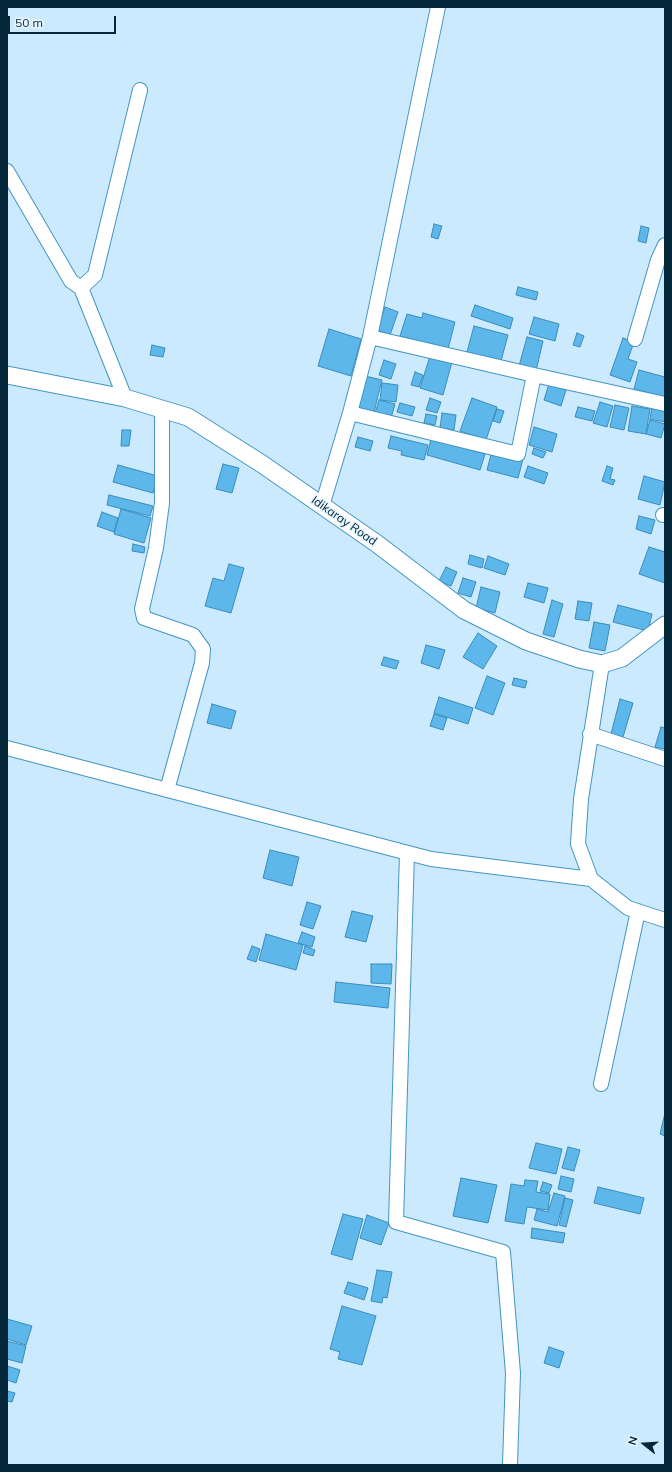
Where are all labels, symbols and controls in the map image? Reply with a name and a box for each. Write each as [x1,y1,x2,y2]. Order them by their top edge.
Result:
scale bar [10,8,118,34]
text: 50 m [15,15,43,30]
street label: Idikaray Road [308,493,380,549]
north arrow [624,1424,664,1464]
text: N [625,1434,640,1447]

